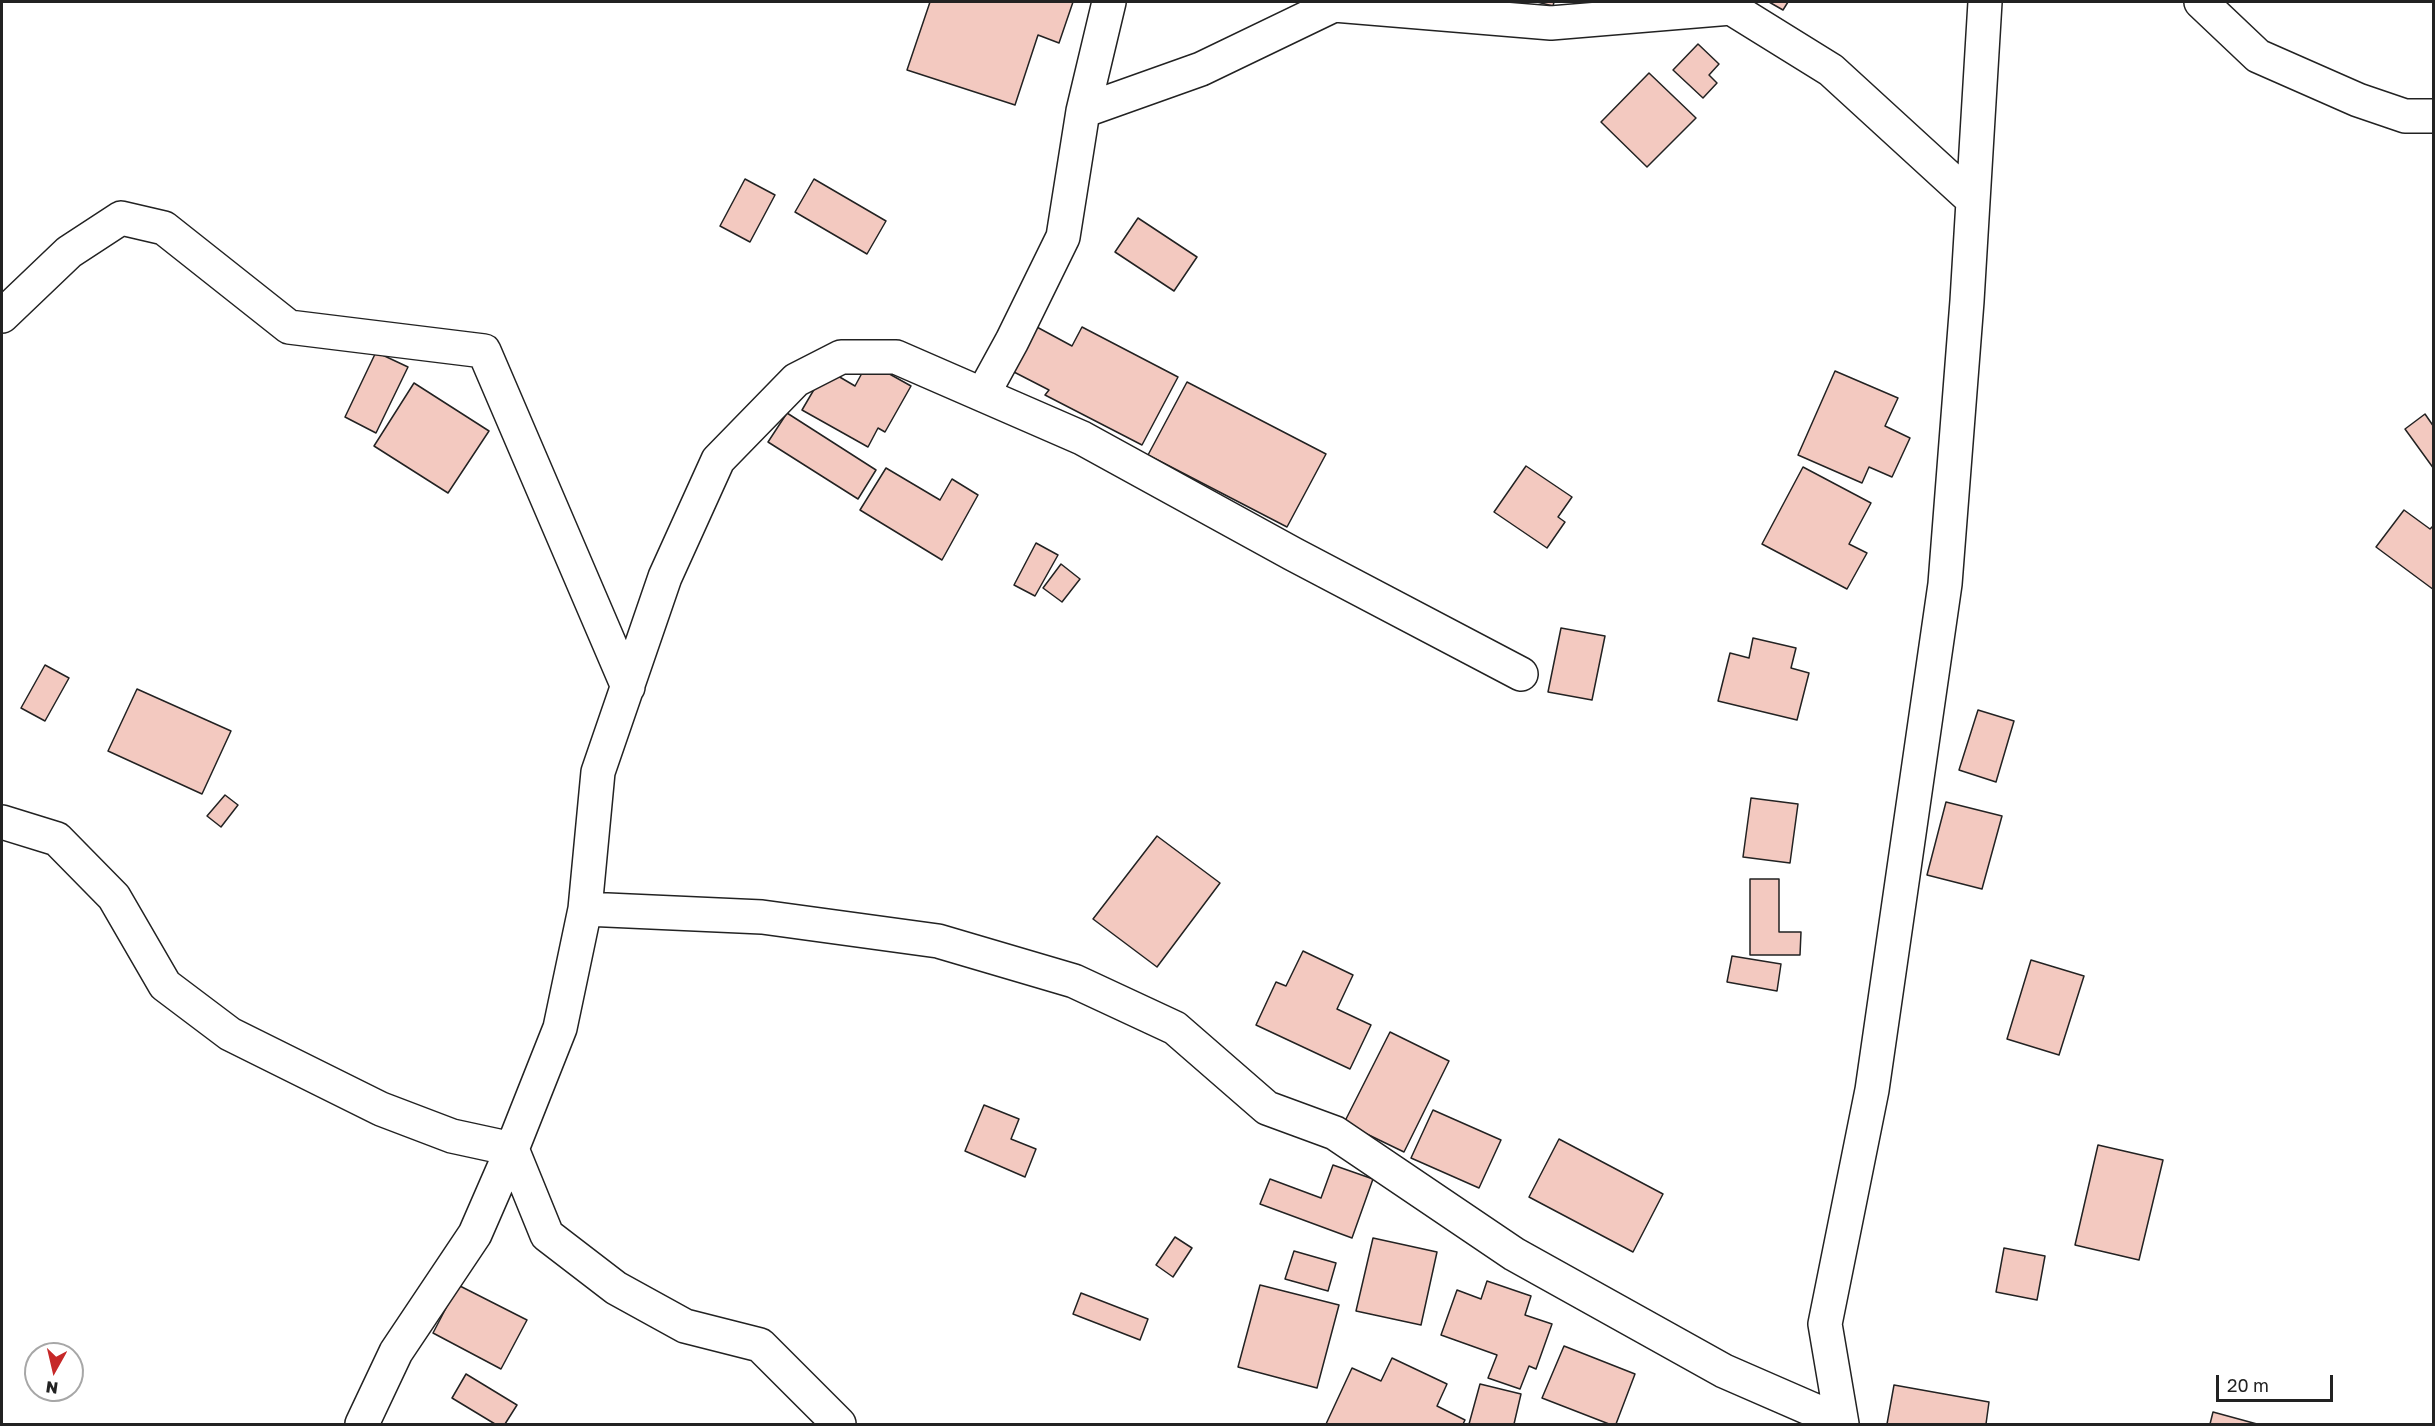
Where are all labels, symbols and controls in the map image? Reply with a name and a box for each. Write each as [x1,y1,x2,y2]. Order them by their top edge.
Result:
north arrow [24,1342,84,1402]
scale bar [2219,1363,2336,1401]
text: 20 m [2227,1374,2269,1396]
text: N [44,1377,59,1399]

